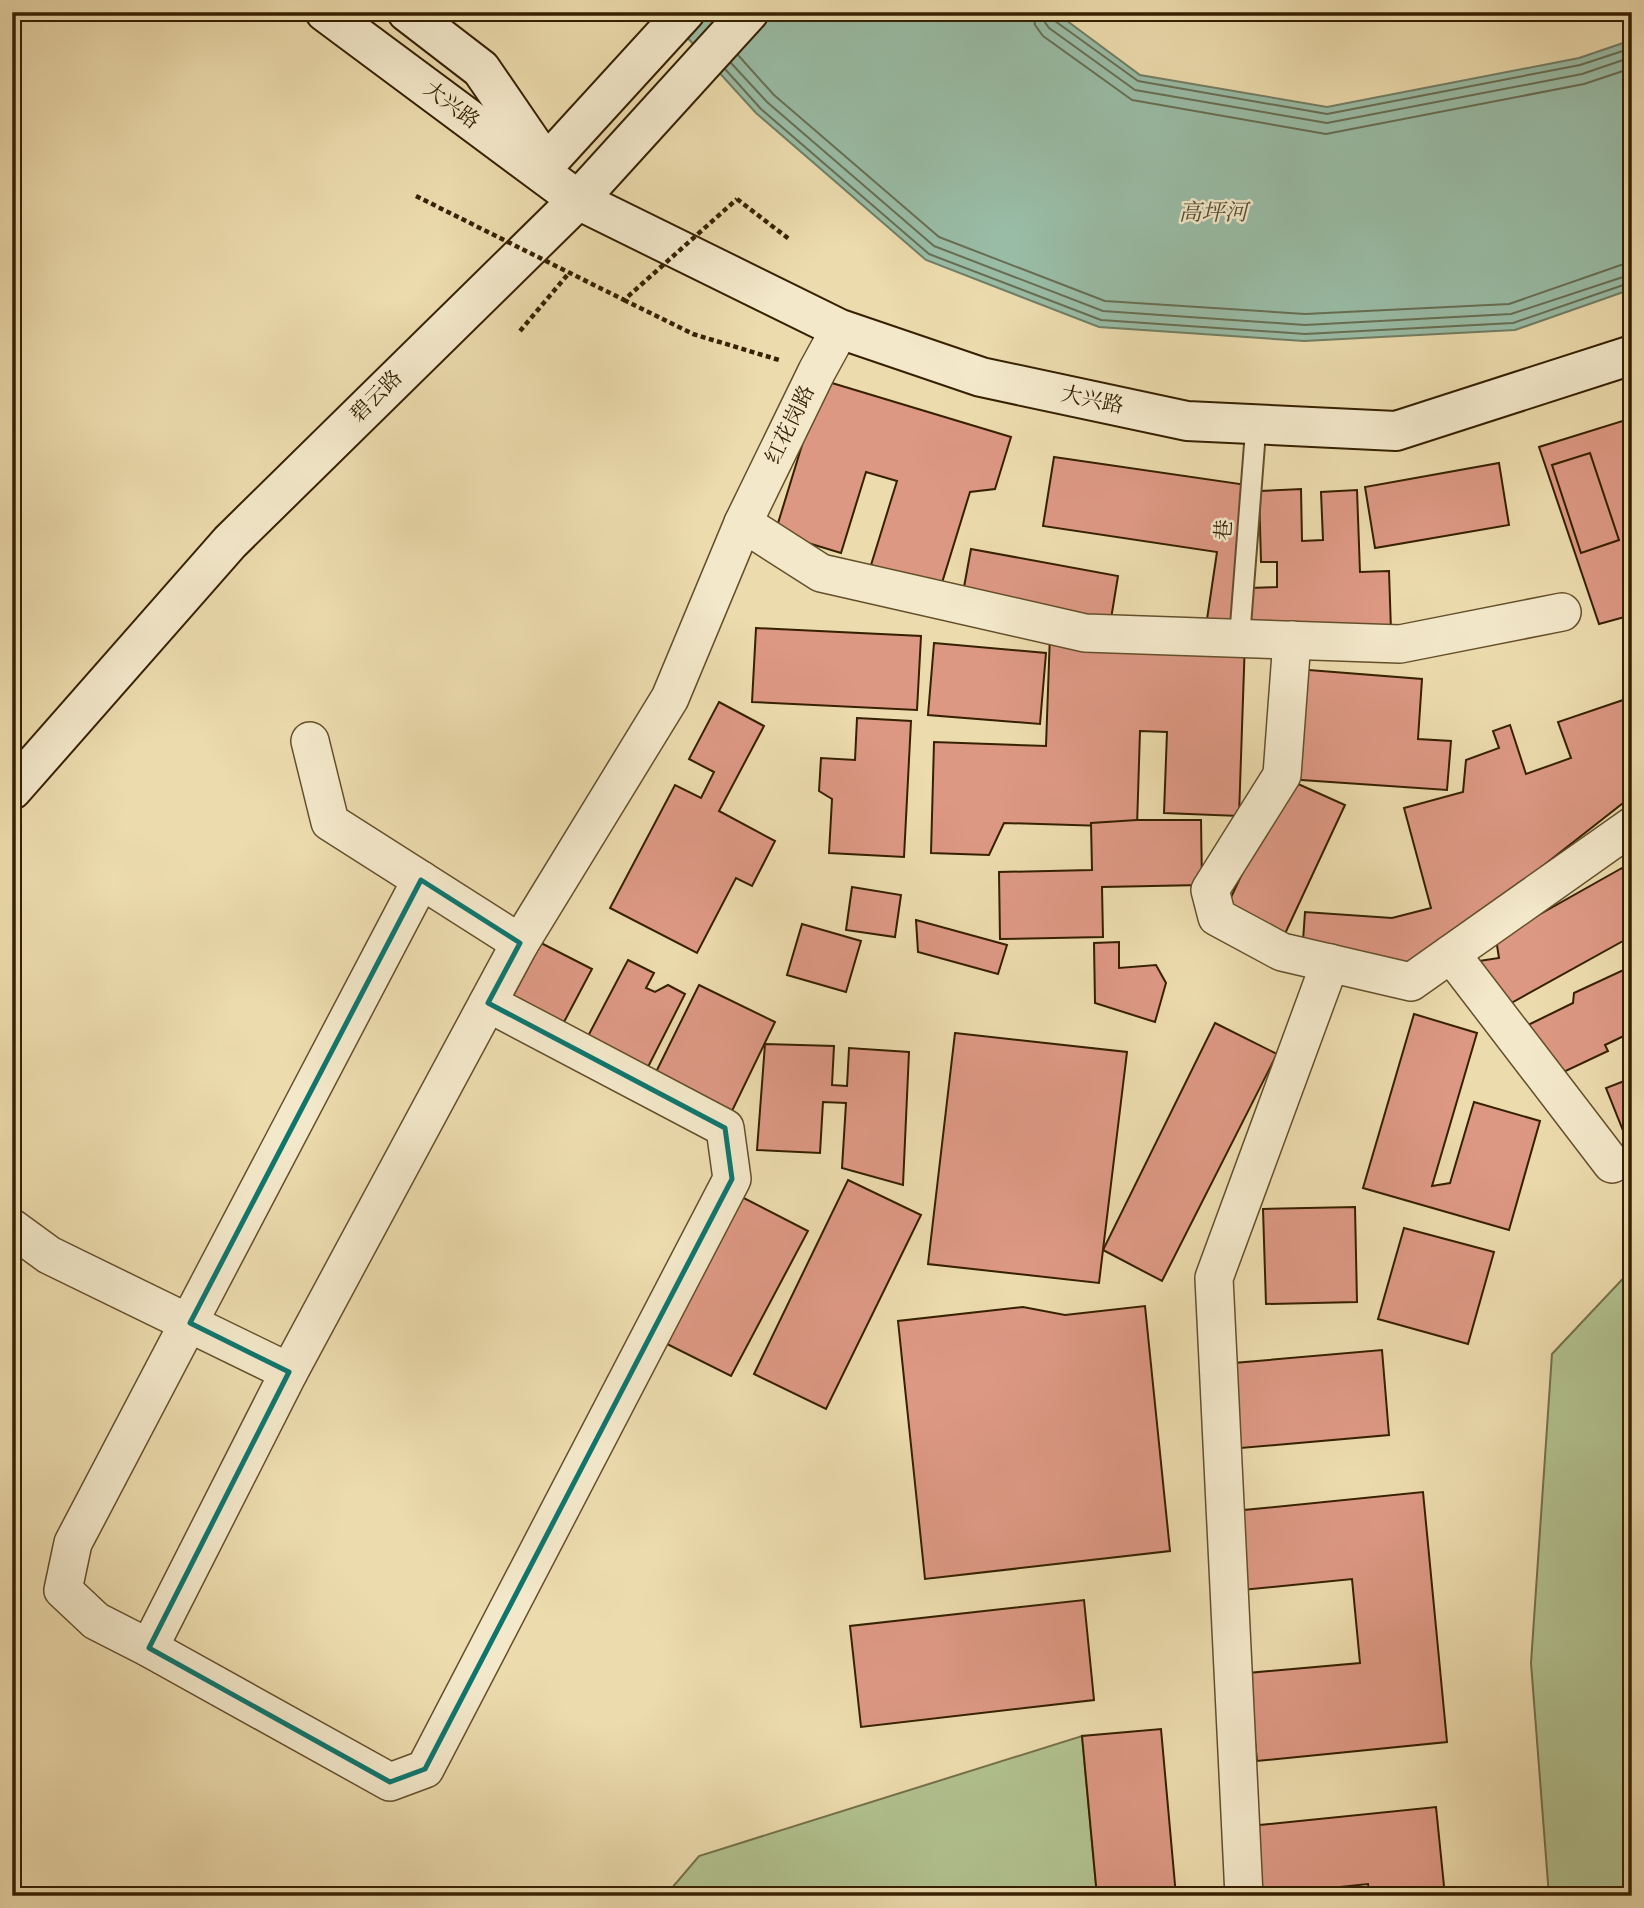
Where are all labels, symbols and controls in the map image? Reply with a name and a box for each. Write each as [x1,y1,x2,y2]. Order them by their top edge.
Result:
street label: 大兴路 [420,77,484,133]
water label: 高坪河 [1179,200,1252,225]
street label: 碧云路 [346,366,407,427]
street label: 红花岗路 [761,382,819,467]
street label: 大兴路 [1059,382,1125,418]
street label: 巷 [1212,519,1236,541]

